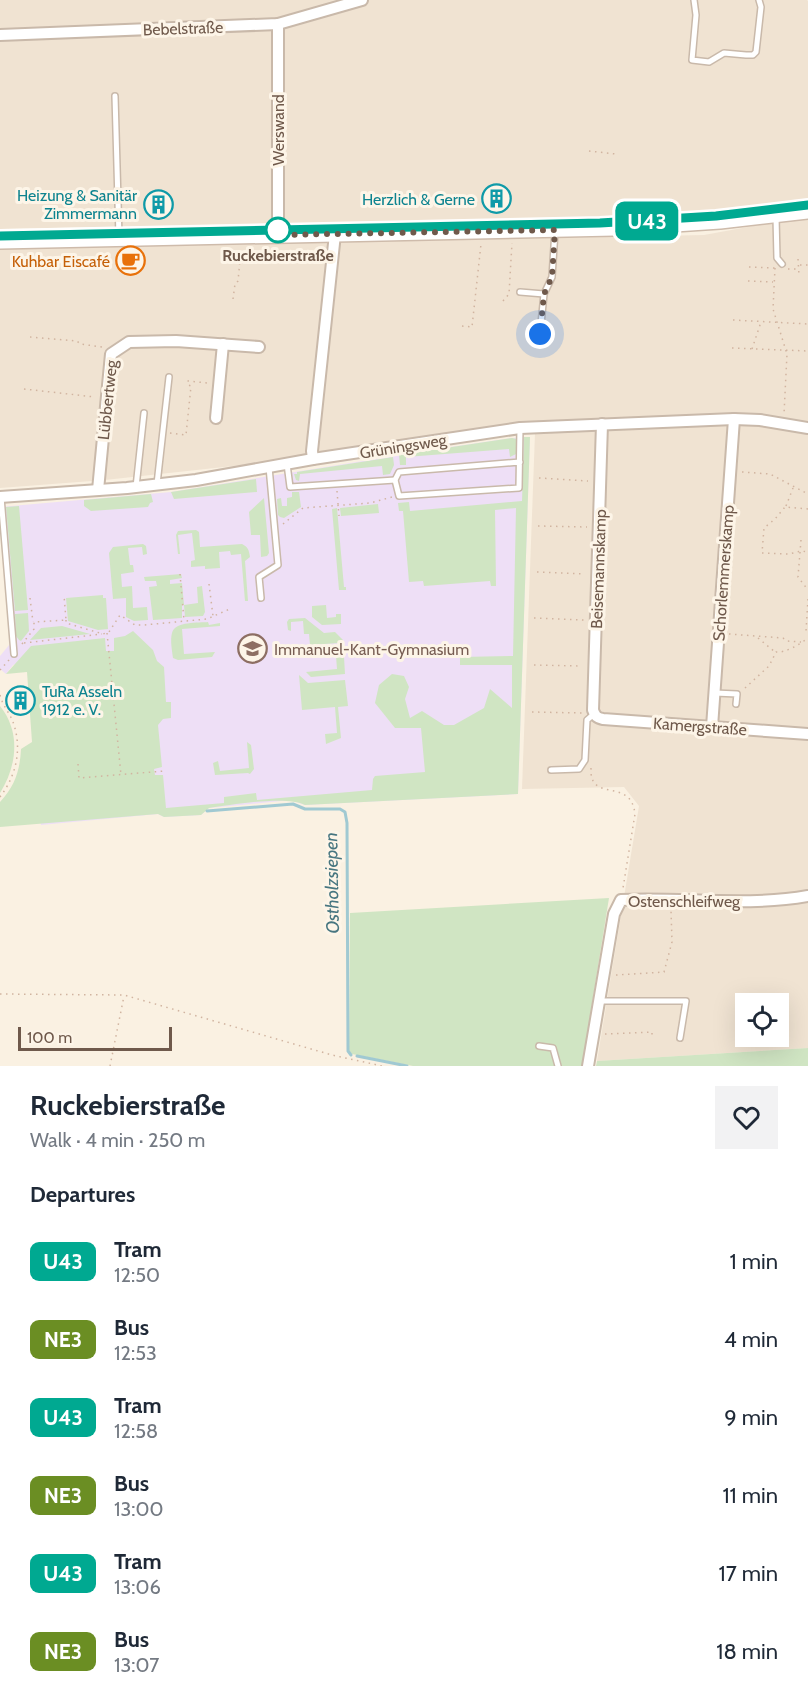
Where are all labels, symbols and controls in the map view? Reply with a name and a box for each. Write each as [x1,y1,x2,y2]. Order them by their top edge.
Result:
street label: Bebelstraße [142,18,224,39]
street label: Werswand [269,94,288,166]
building icon: Herzlich & Gerne [480,183,512,215]
place label: Heizung & Sanitär Zimmermann [17,186,138,223]
building icon: Heizung & Sanitär Zimmermann [142,188,174,220]
place label: Herzlich & Gerne [362,190,475,209]
line badge: U43 [612,202,682,240]
text: U43 [627,209,667,234]
marker: Ruckebierstraße [265,217,291,243]
cafe icon: Kuhbar Eiscafé [115,245,147,277]
place label: Ruckebierstraße [222,246,334,265]
place label: Kuhbar Eiscafé [12,252,110,271]
your location [525,319,555,349]
street label: Lübbertweg [94,358,121,441]
street label: Grüningsweg [358,430,449,463]
street label: Schorlemmerskamp [709,504,738,642]
street label: Beisemannskamp [587,509,610,629]
school or university icon: Immanuel-Kant-Gymnasium [237,633,269,665]
place label: Immanuel-Kant-Gymnasium [274,640,469,659]
place label: TuRa Asseln 1912 e. V. [42,682,122,719]
building icon: TuRa Asseln 1912 e. V. [5,684,37,716]
street label: Kamergstraße [652,714,747,739]
water label: Ostholzsiepen [320,832,344,934]
street label: Ostenschleifweg [628,892,741,911]
map controls [735,993,789,1047]
button: locate [735,993,789,1047]
scale bar [18,1024,172,1052]
text: 100 m [27,1028,72,1047]
button: heart [715,1086,778,1149]
text: Ruckebierstraße [30,1088,226,1122]
text: Walk · 4 min · 250 m [30,1128,205,1152]
text: Departures [30,1181,135,1208]
text: Tram [114,1236,162,1263]
text: 1 min [730,1248,778,1275]
text: U43 [43,1249,83,1274]
text: 12:50 [114,1263,160,1287]
text: Bus [114,1314,149,1341]
text: 4 min [724,1326,778,1353]
text: NE3 [44,1327,82,1352]
text: 12:53 [114,1341,157,1365]
text: Tram [114,1392,162,1419]
text: 9 min [724,1404,778,1431]
text: U43 [43,1405,83,1430]
text: 12:58 [114,1419,158,1443]
text: Bus [114,1470,149,1497]
text: 11 min [722,1482,778,1509]
text: NE3 [44,1483,82,1508]
text: 13:00 [114,1497,163,1521]
text: Tram [114,1548,162,1575]
text: 17 min [719,1560,778,1587]
text: U43 [43,1561,83,1586]
text: 13:06 [114,1575,161,1599]
text: Bus [114,1626,149,1653]
text: 18 min [716,1638,778,1665]
text: NE3 [44,1639,82,1664]
text: 13:07 [114,1653,159,1677]

